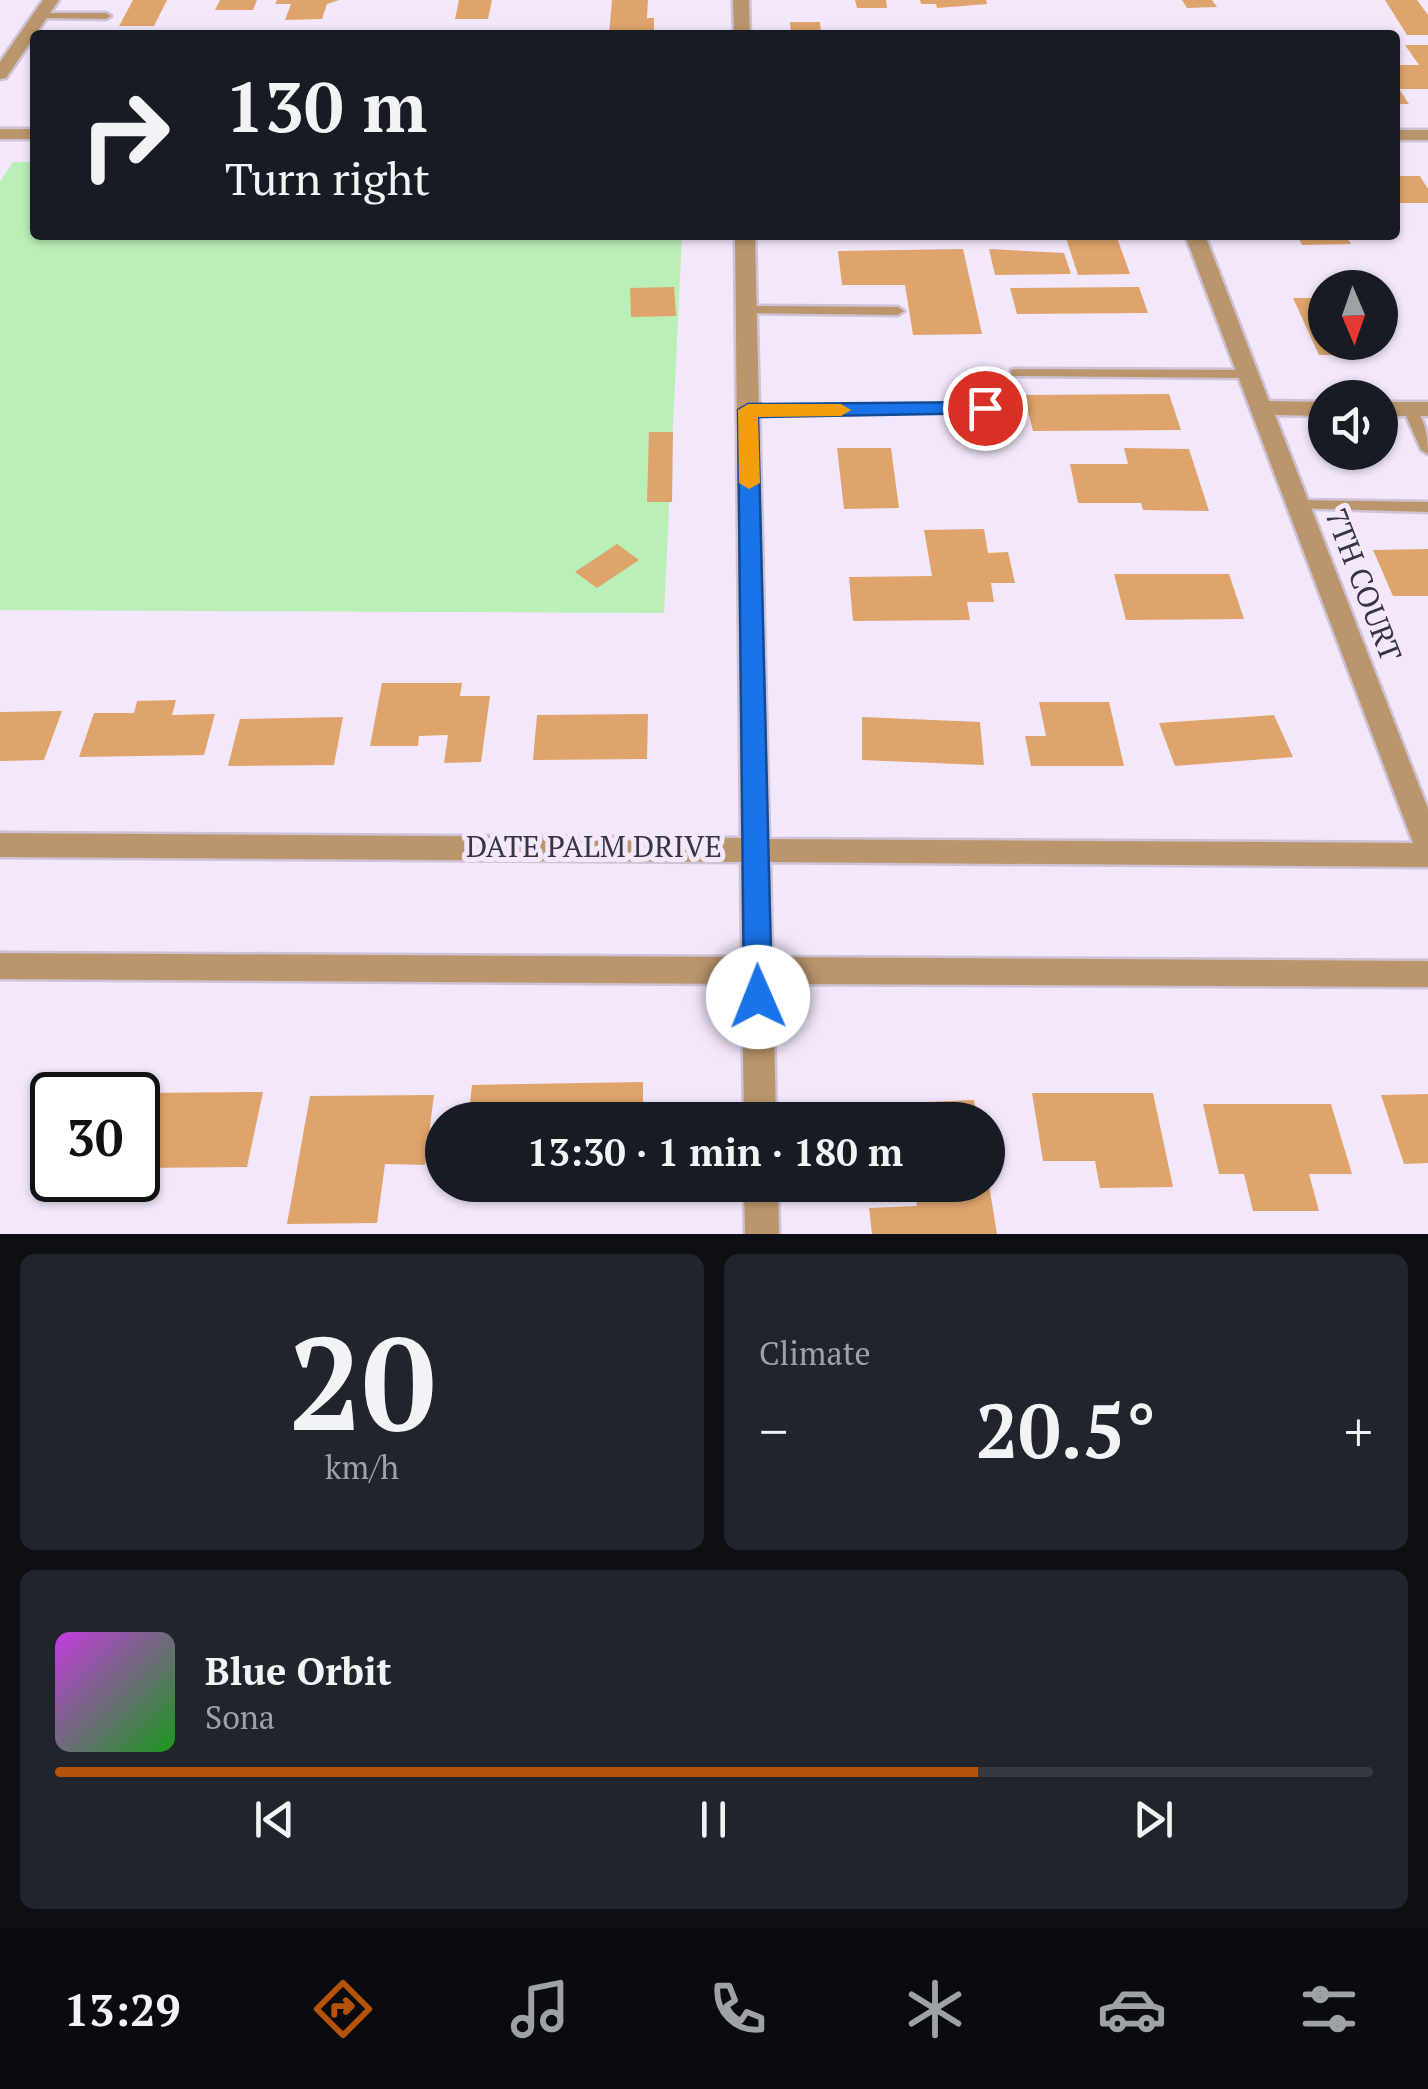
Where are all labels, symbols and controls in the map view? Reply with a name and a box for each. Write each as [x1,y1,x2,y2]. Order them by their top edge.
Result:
text: 130 m [225,59,427,152]
icon: right [60,70,190,200]
text: Turn right [225,148,430,208]
north arrow [1308,270,1398,360]
map controls [1308,270,1398,470]
pin [943,366,1028,451]
button: sound [1308,380,1398,470]
icon: arrive [958,381,1013,436]
street label: 7TH COURT [1316,502,1411,667]
street label: DATE PALM DRIVE [466,826,722,866]
position arrow [706,945,810,1049]
speed limit sign: 30 [30,1072,160,1202]
text: 13:30 · 1 min · 180 m [527,1127,903,1177]
text: 20 [289,1295,435,1467]
text: Climate [759,1332,871,1374]
text: 20.5° [976,1380,1156,1479]
text: − [759,1394,788,1467]
text: + [1344,1394,1373,1467]
text: km/h [325,1446,399,1488]
text: Blue Orbit [205,1646,392,1696]
text: Sona [205,1696,275,1738]
icon: previous [247,1792,302,1847]
icon: pause [686,1792,741,1847]
icon: next [1126,1792,1181,1847]
icon: directions [308,1974,378,2044]
icon: music [505,1974,575,2044]
icon: phone [703,1974,773,2044]
icon: climate [900,1974,970,2044]
icon: car [1097,1974,1167,2044]
icon: filters [1294,1974,1364,2044]
text: 13:29 [64,1979,181,2039]

